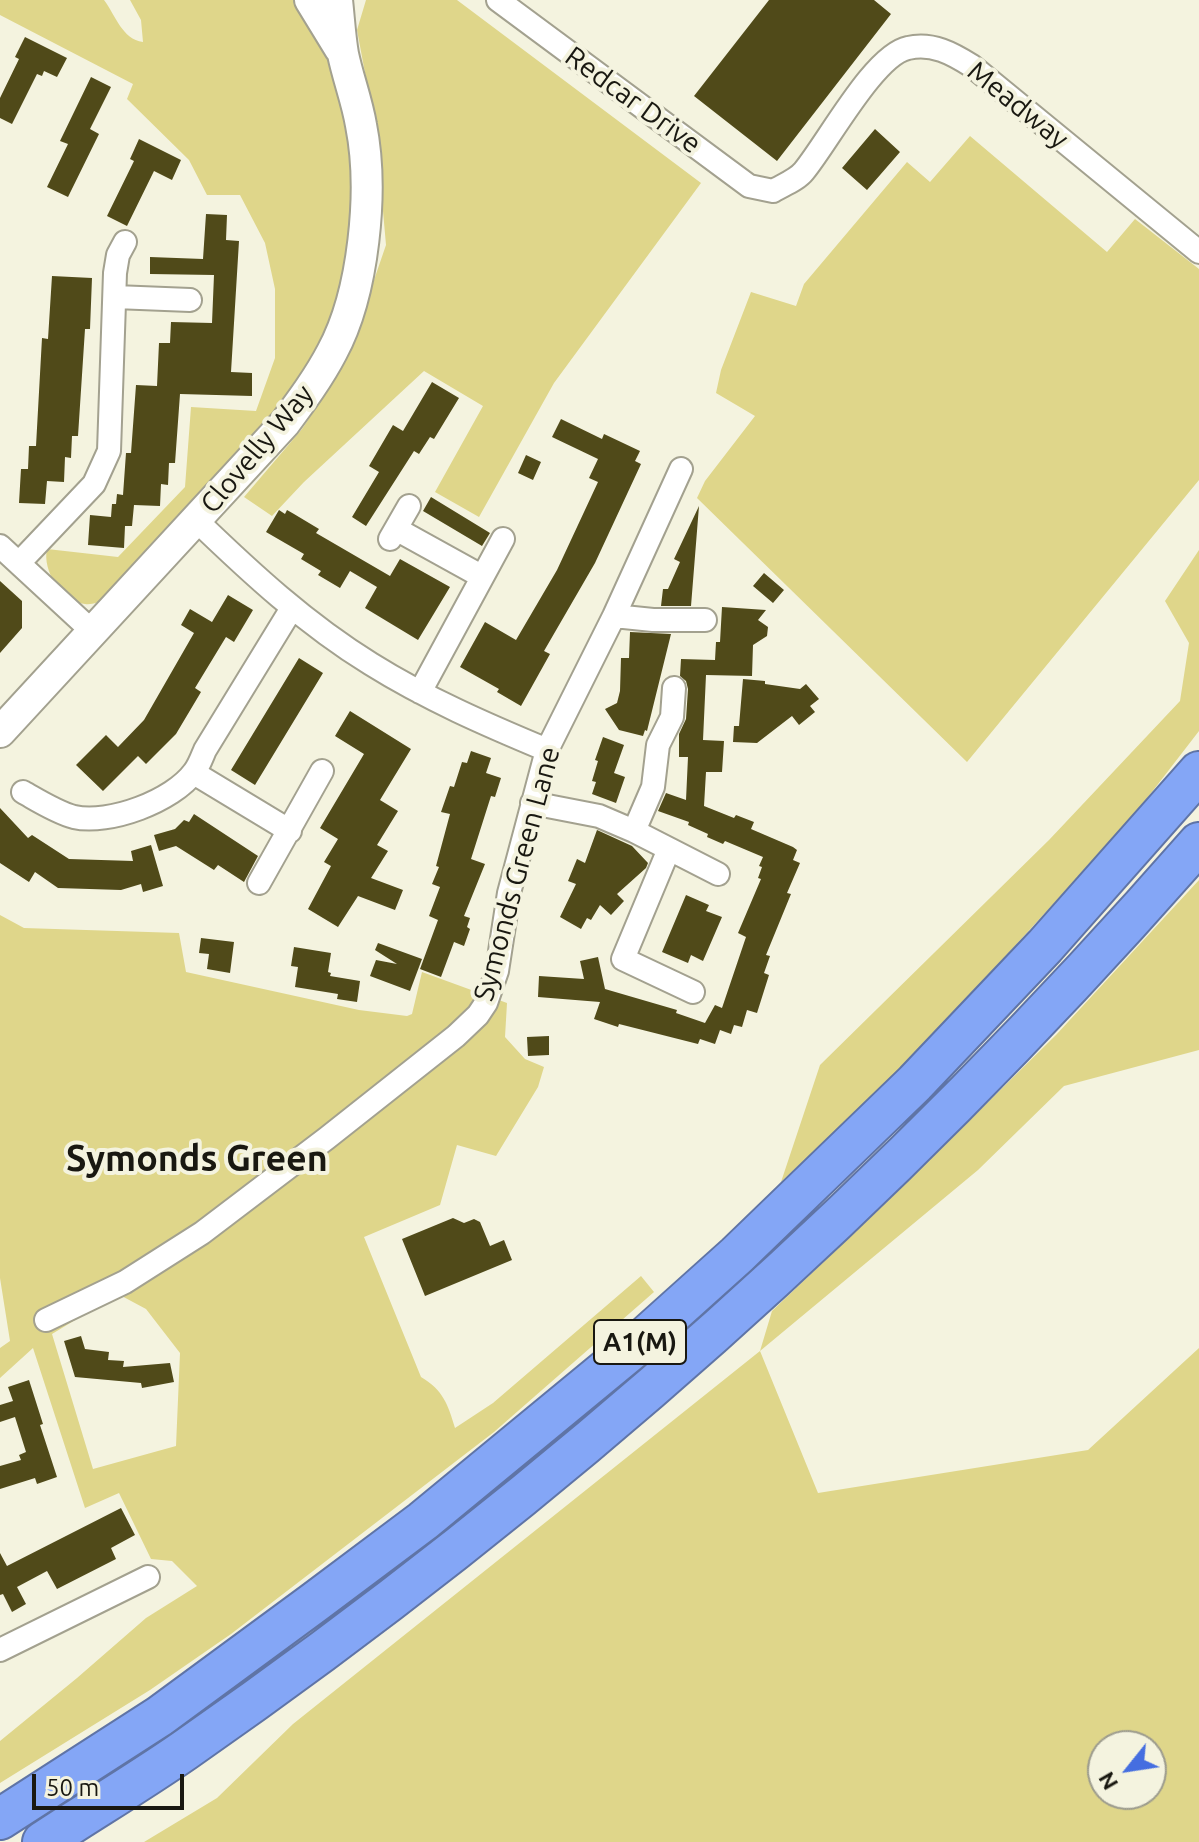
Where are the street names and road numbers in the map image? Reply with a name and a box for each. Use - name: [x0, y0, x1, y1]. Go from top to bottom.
- street label: Redcar Drive: [558, 39, 708, 161]
- street label: Meadway: [961, 54, 1075, 156]
- street label: Clovelly Way: [193, 378, 321, 520]
- street label: Symonds Green Lane: [467, 743, 567, 1005]
- road number: A1(M): [594, 1320, 686, 1364]

